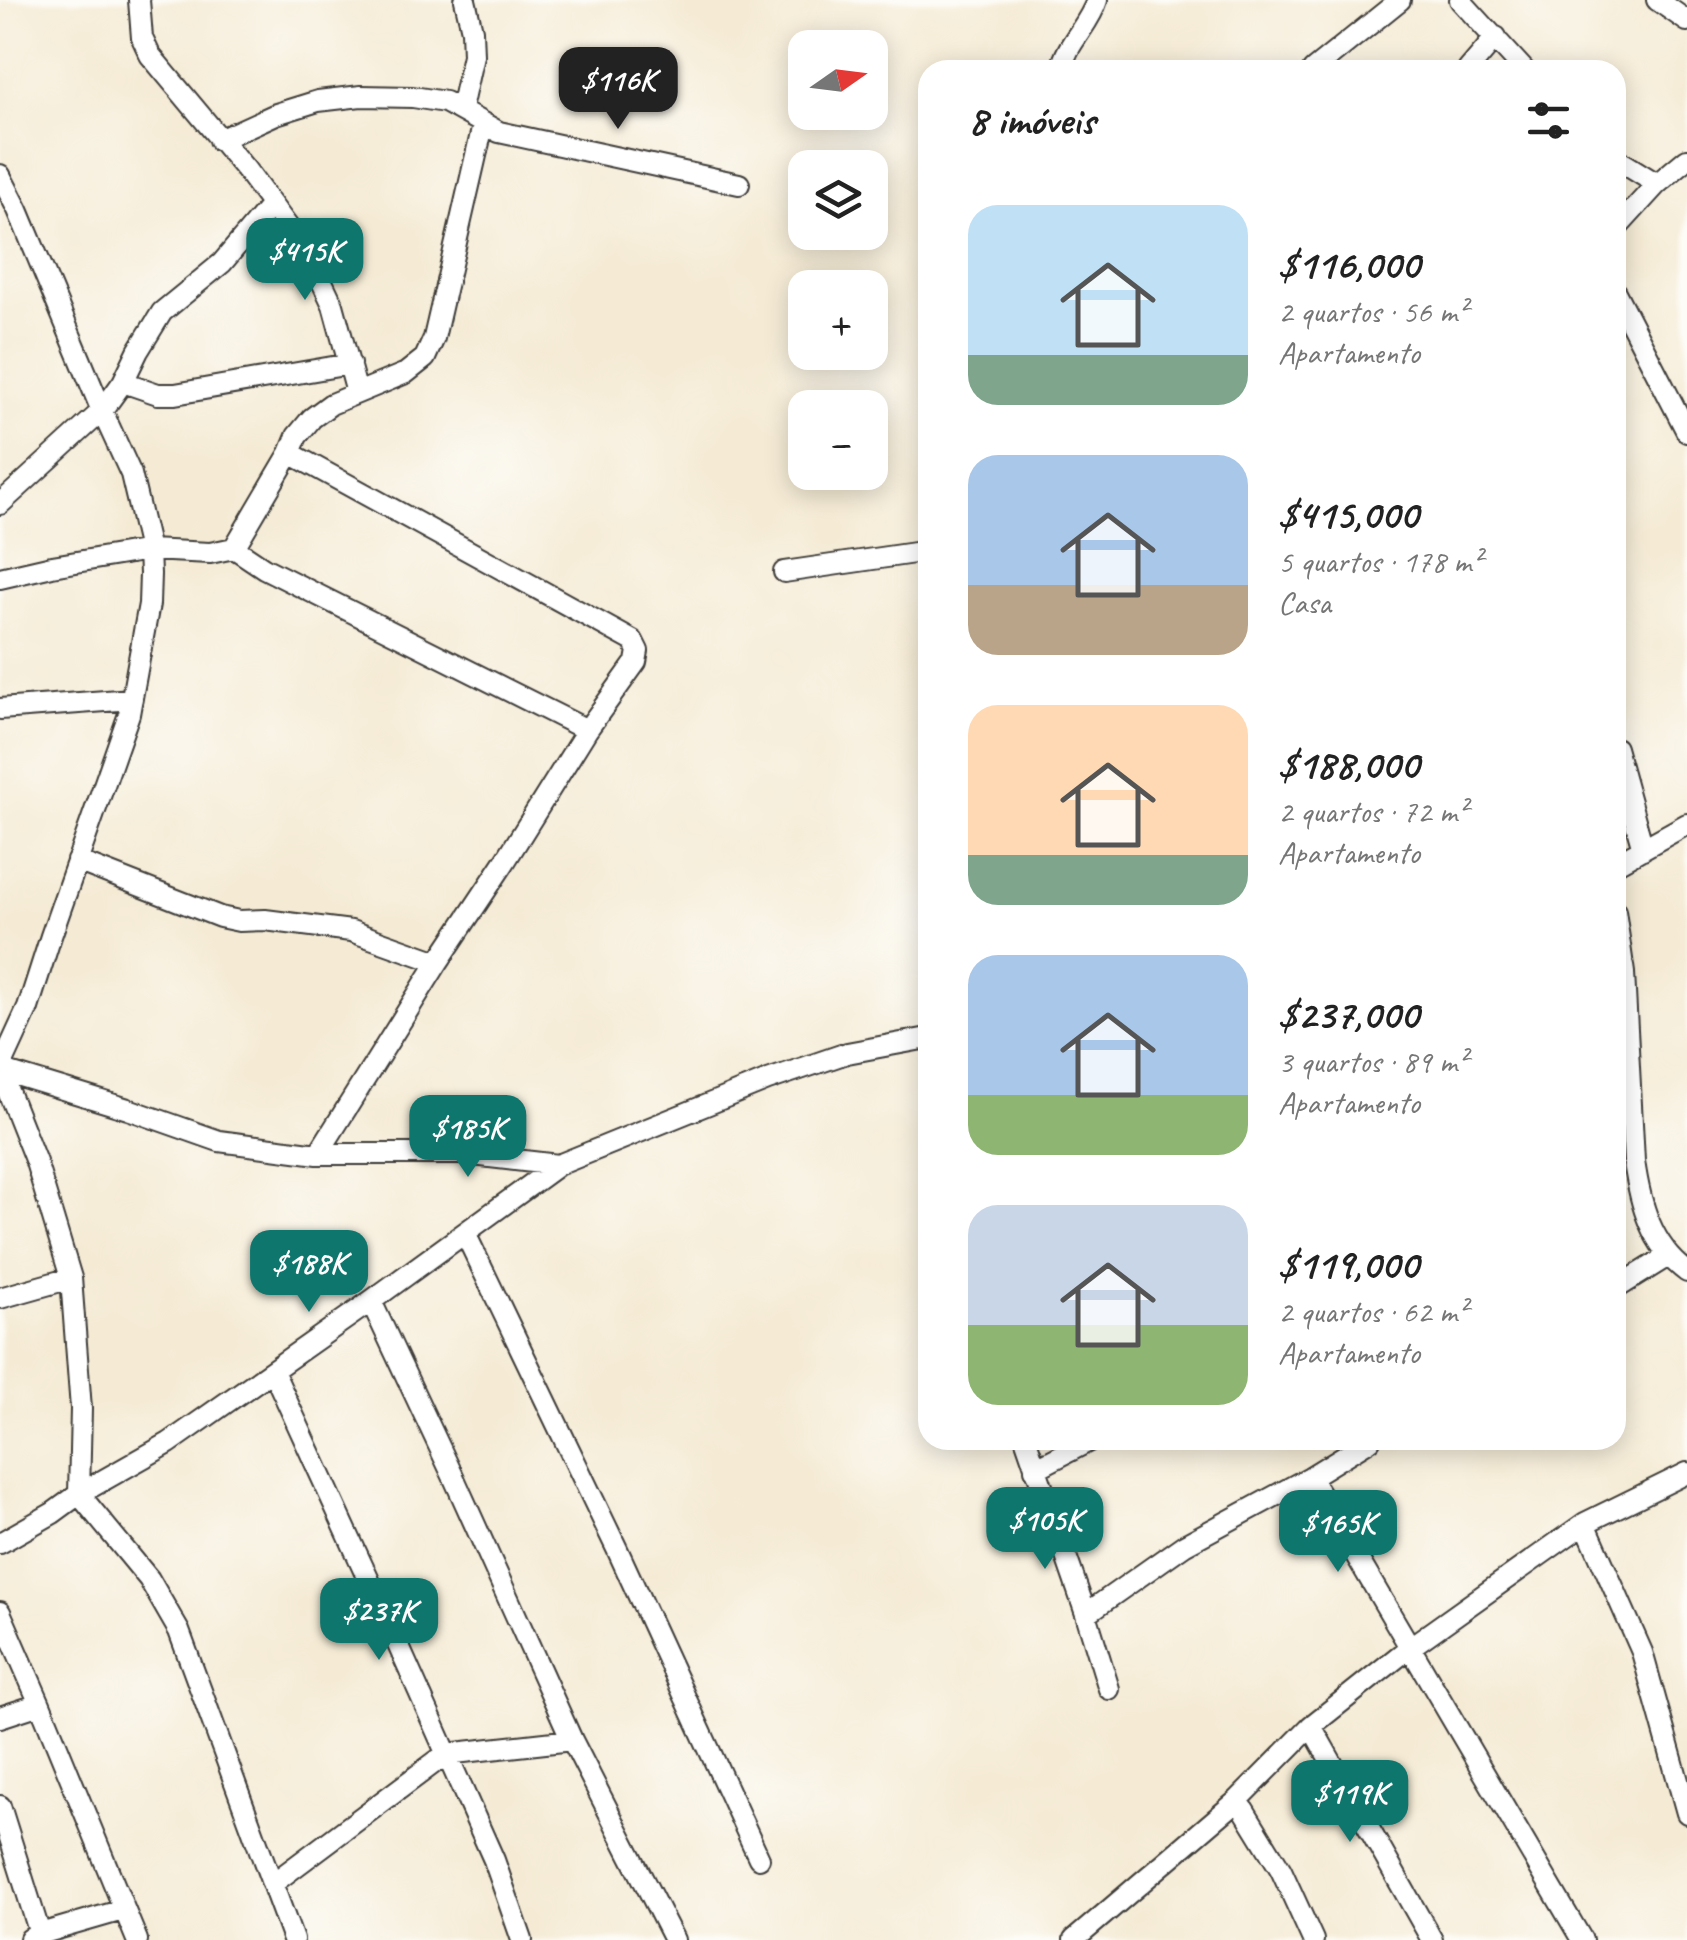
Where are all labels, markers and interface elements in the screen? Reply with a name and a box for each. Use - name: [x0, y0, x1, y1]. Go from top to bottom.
- north arrow: [788, 30, 888, 130]
- map controls: [788, 30, 888, 490]
- pin: $116K: [548, 47, 688, 132]
- text: $116K: [581, 59, 655, 100]
- icon: filters: [1521, 93, 1576, 148]
- text: 8 imóveis: [968, 94, 1095, 147]
- button: layers: [788, 150, 888, 250]
- pin: $415K: [235, 218, 375, 303]
- text: $415K: [268, 230, 342, 271]
- text: $116,000: [1278, 238, 1420, 291]
- icon: home: [1048, 245, 1168, 365]
- button: +: [788, 270, 888, 370]
- text: 2 quartos · 56 m²: [1278, 291, 1467, 332]
- text: Apartamento: [1278, 332, 1420, 373]
- button: −: [788, 390, 888, 490]
- text: $415,000: [1278, 488, 1418, 541]
- icon: home: [1048, 495, 1168, 615]
- text: 5 quartos · 178 m²: [1278, 541, 1481, 582]
- text: Casa: [1278, 582, 1331, 623]
- text: $188,000: [1278, 738, 1419, 791]
- icon: home: [1048, 745, 1168, 865]
- text: 2 quartos · 72 m²: [1278, 791, 1467, 832]
- text: Apartamento: [1278, 832, 1420, 873]
- text: $237,000: [1278, 988, 1418, 1041]
- icon: home: [1048, 995, 1168, 1115]
- text: 3 quartos · 89 m²: [1278, 1041, 1467, 1082]
- text: Apartamento: [1278, 1082, 1420, 1123]
- pin: $185K: [398, 1095, 538, 1180]
- text: $185K: [431, 1107, 505, 1148]
- pin: $188K: [239, 1230, 379, 1315]
- text: $119,000: [1278, 1238, 1418, 1291]
- text: $188K: [272, 1242, 346, 1283]
- icon: home: [1048, 1245, 1168, 1365]
- text: 2 quartos · 62 m²: [1278, 1291, 1467, 1332]
- text: Apartamento: [1278, 1332, 1420, 1373]
- pin: $105K: [975, 1487, 1115, 1572]
- pin: $165K: [1268, 1490, 1408, 1575]
- text: $105K: [1008, 1499, 1082, 1540]
- text: $165K: [1301, 1502, 1375, 1543]
- pin: $237K: [309, 1578, 449, 1663]
- text: $237K: [342, 1590, 416, 1631]
- pin: $119K: [1280, 1760, 1420, 1845]
- text: $119K: [1313, 1772, 1387, 1813]

